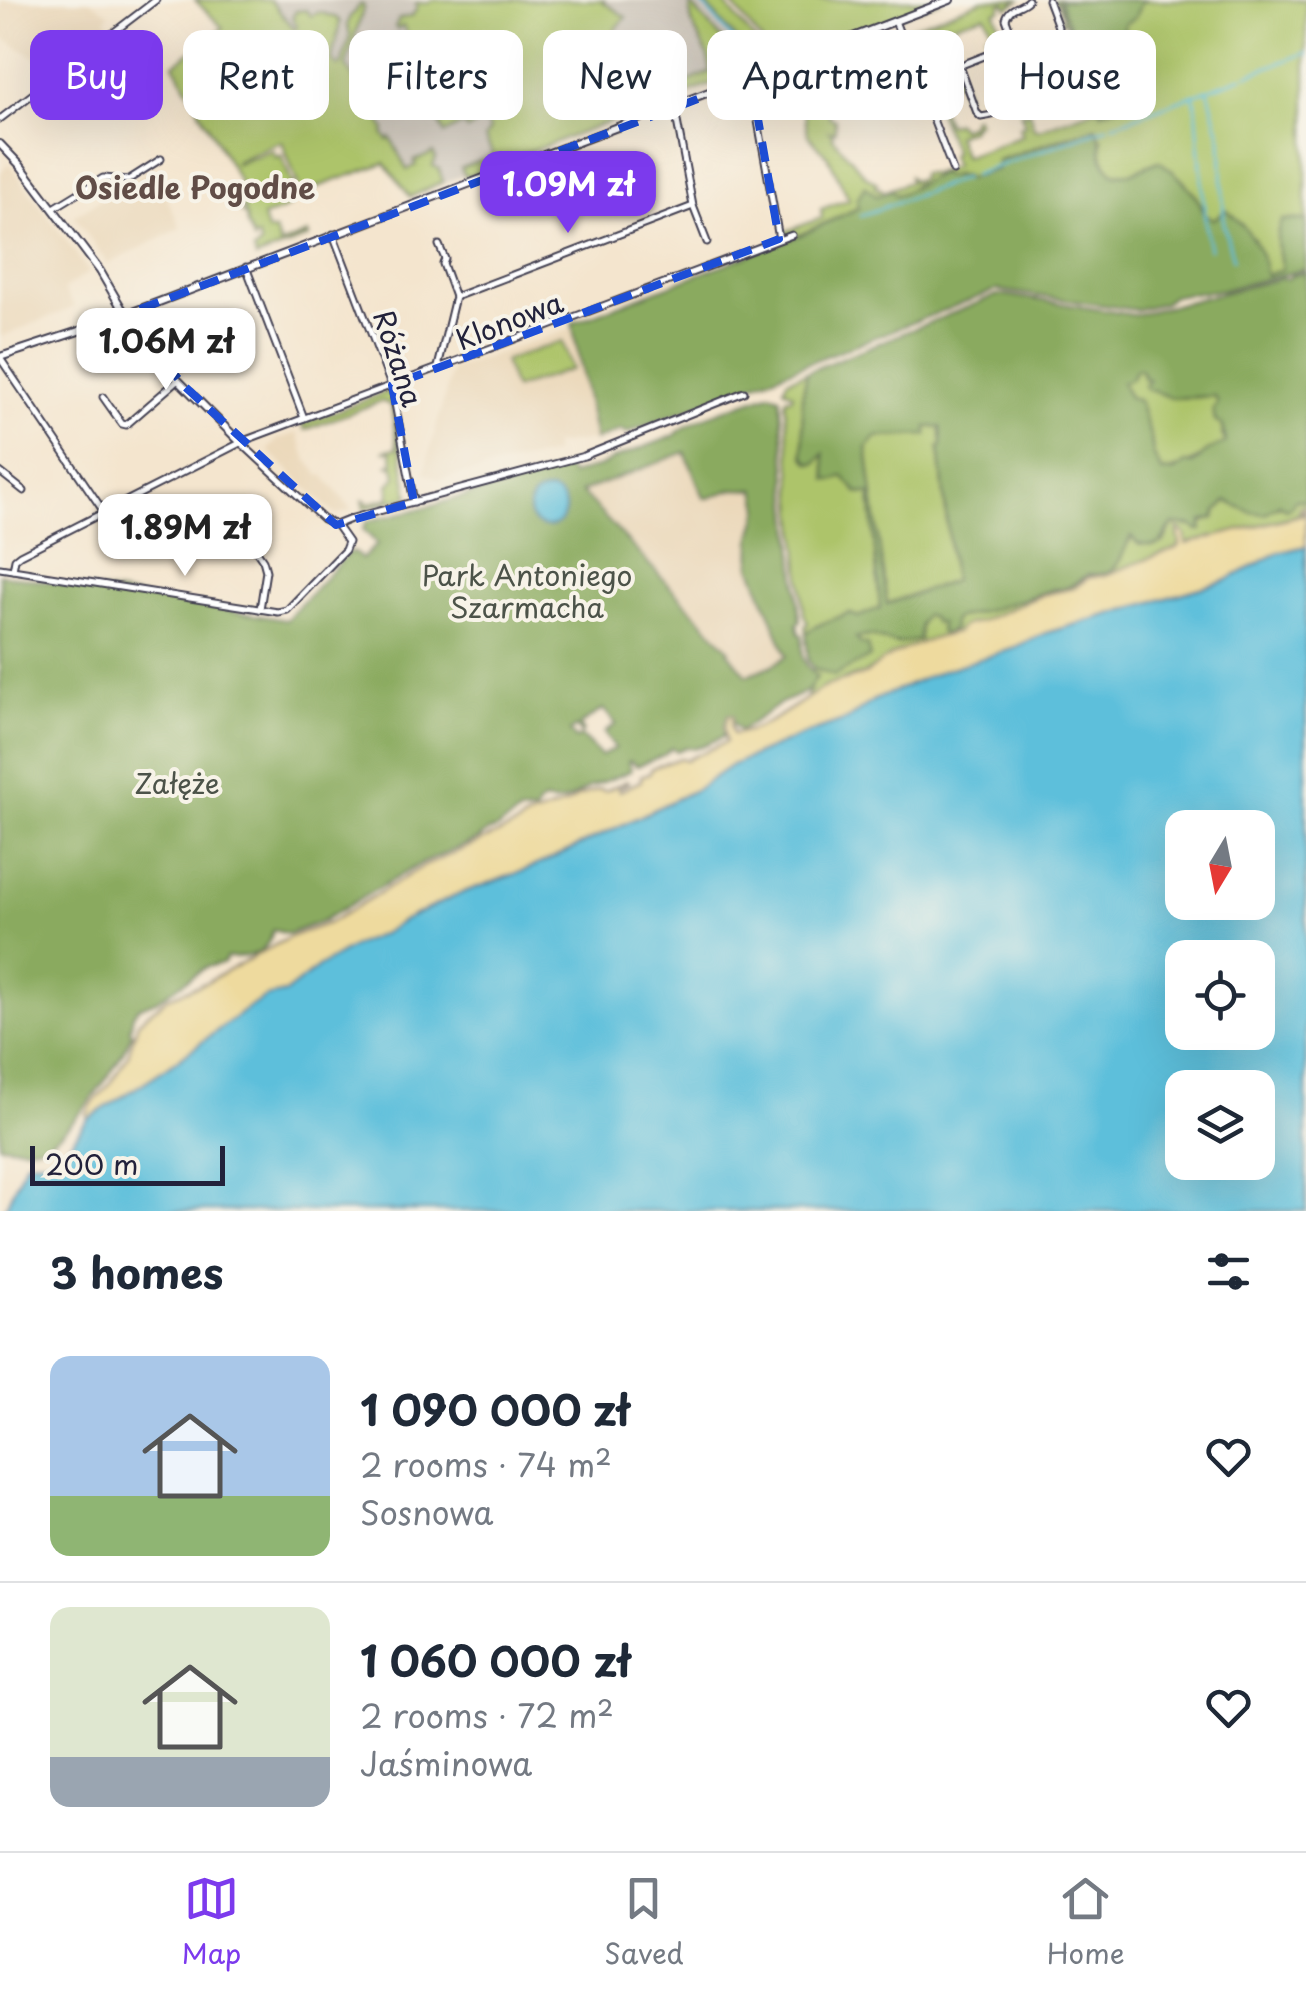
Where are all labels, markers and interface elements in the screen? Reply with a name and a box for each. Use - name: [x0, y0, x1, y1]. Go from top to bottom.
- chip: Buy: [30, 30, 163, 120]
- chip: Rent: [183, 30, 329, 120]
- chip: Filters: [349, 30, 523, 120]
- chip: New: [543, 30, 687, 120]
- chip: Apartment: [707, 30, 964, 120]
- chip: House: [984, 30, 1156, 120]
- pin: 1.09M zł: [465, 151, 671, 236]
- text: 1.09M zł: [502, 159, 634, 207]
- district label: Osiedle Pogodne: [75, 164, 315, 209]
- street label: Klonowa: [449, 280, 569, 360]
- street label: Różana: [363, 304, 435, 412]
- pin: 1.06M zł: [63, 308, 269, 393]
- text: 1.06M zł: [98, 316, 234, 364]
- pin: 1.89M zł: [82, 494, 288, 579]
- text: 1.89M zł: [120, 502, 250, 550]
- park label: Park Antoniego Szarmacha: [422, 553, 632, 628]
- park label: Załęże: [134, 761, 220, 804]
- north arrow: [1165, 810, 1275, 920]
- map controls: [1165, 810, 1275, 1180]
- button: locate: [1165, 940, 1275, 1050]
- button: layers: [1165, 1070, 1275, 1180]
- scale bar: [30, 1141, 225, 1186]
- text: 200 m: [45, 1142, 138, 1185]
- text: 3 homes: [50, 1240, 223, 1303]
- icon: filters: [1201, 1244, 1256, 1299]
- text: 1 090 000 zł: [360, 1377, 629, 1440]
- icon: home: [130, 1396, 250, 1516]
- icon: heart: [1201, 1429, 1256, 1484]
- text: 2 rooms · 74 m²: [360, 1440, 612, 1488]
- text: Sosnowa: [360, 1488, 494, 1536]
- text: 1 060 000 zł: [360, 1628, 630, 1691]
- icon: home: [130, 1647, 250, 1767]
- icon: heart: [1201, 1680, 1256, 1735]
- text: 2 rooms · 72 m²: [360, 1691, 614, 1739]
- text: Jaśminowa: [360, 1739, 532, 1787]
- tab: Map: [181, 1871, 241, 1974]
- tab: Saved: [604, 1871, 684, 1974]
- tab: Home: [1047, 1871, 1125, 1974]

